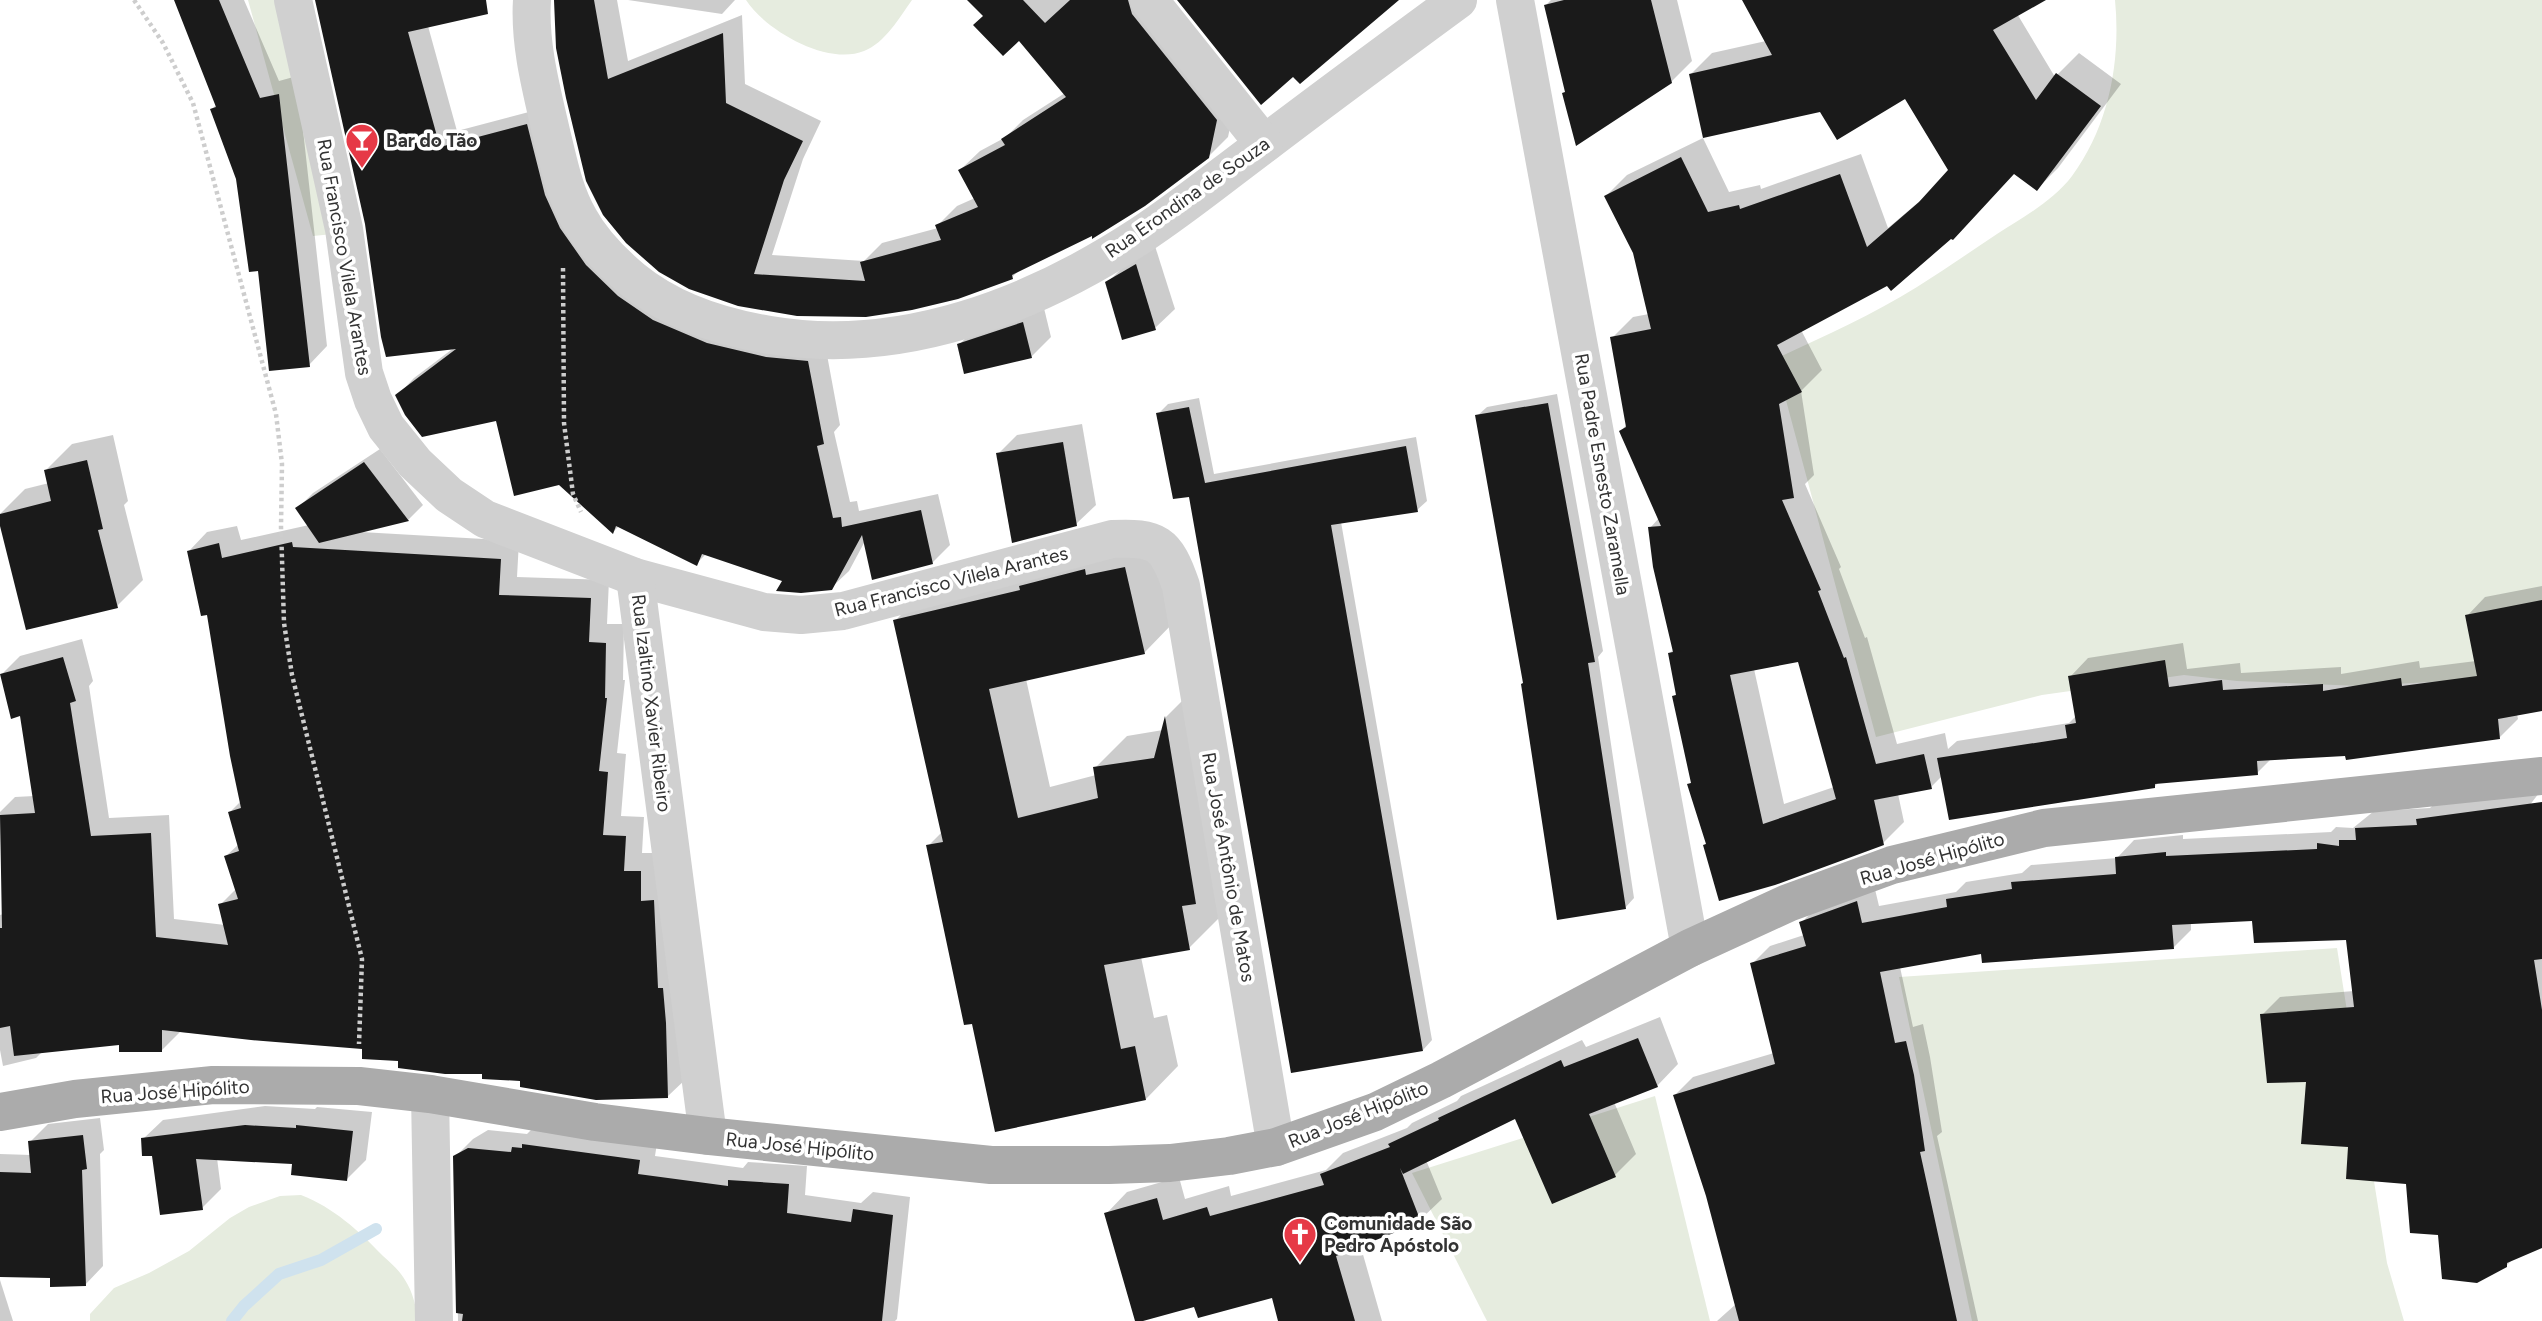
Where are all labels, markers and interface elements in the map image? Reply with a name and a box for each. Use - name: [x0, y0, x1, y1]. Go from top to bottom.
- bar icon: Bar do Tão: [343, 121, 381, 170]
- place label: Bar do Tão: [386, 129, 477, 152]
- street label: Rua Erondina de Souza: [1101, 132, 1274, 263]
- street label: Rua Francisco Vilela Arantes: [312, 137, 377, 377]
- street label: Rua Padre Esnesto Zaramella: [1570, 351, 1635, 597]
- street label: Rua Francisco Vilela Arantes: [832, 541, 1070, 622]
- street label: Rua Izaltino Xavier Ribeiro: [627, 593, 676, 813]
- street label: Rua José Antônio de Matos: [1197, 750, 1260, 984]
- street label: Rua José Hipólito: [1857, 827, 2007, 890]
- street label: Rua José Hipólito: [100, 1075, 250, 1108]
- street label: Rua José Hipólito: [1285, 1076, 1432, 1153]
- street label: Rua José Hipólito: [725, 1127, 875, 1166]
- place label: Comunidade São Pedro Apóstolo: [1324, 1212, 1472, 1257]
- church icon: Comunidade São Pedro Apóstolo: [1281, 1215, 1319, 1264]

